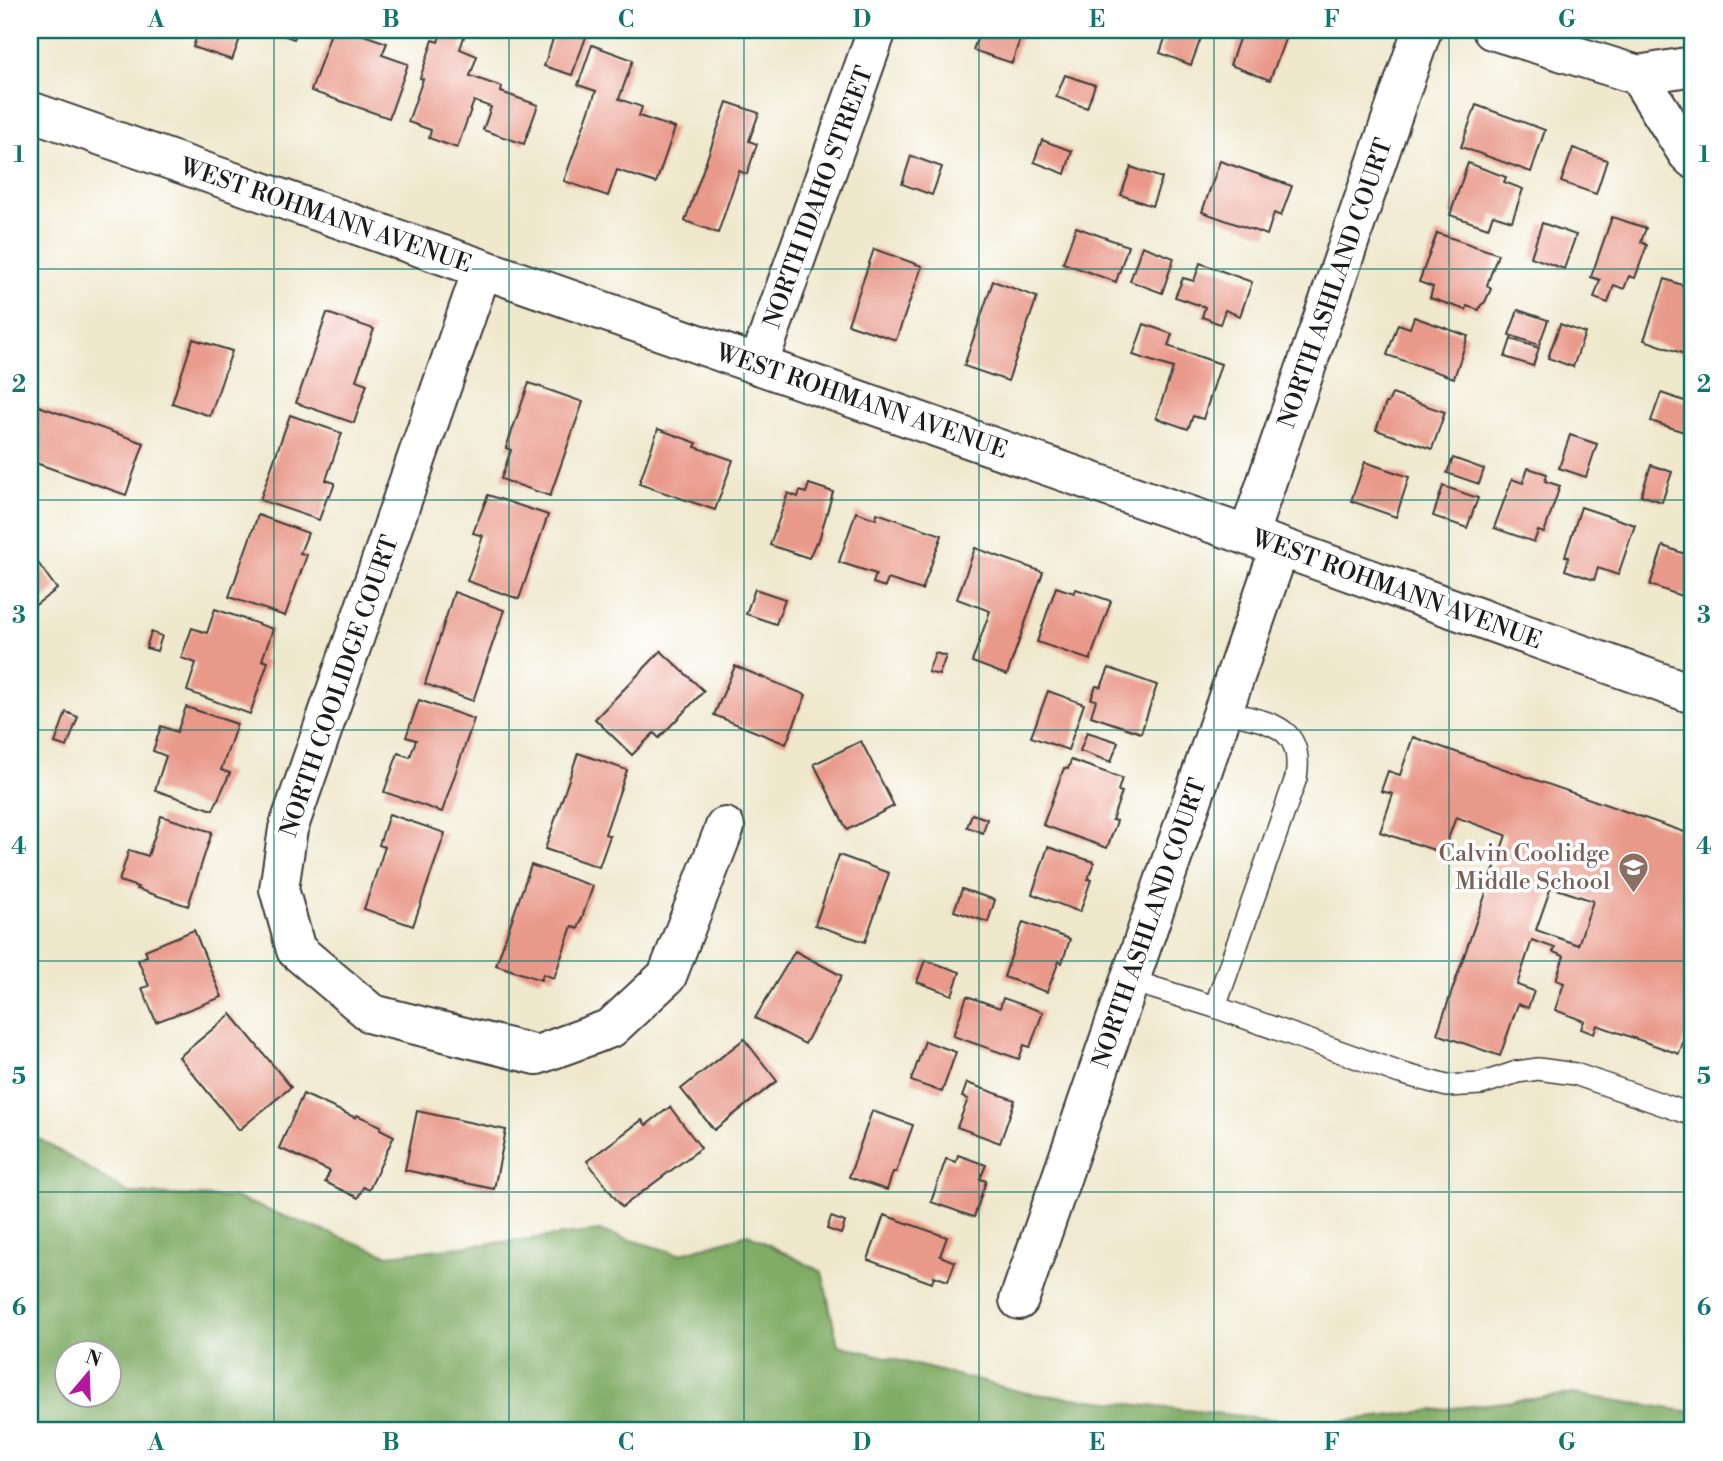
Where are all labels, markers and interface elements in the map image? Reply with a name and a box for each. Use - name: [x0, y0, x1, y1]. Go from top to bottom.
- text: A: [147, 6, 165, 34]
- text: B: [382, 6, 400, 34]
- text: C: [618, 6, 634, 34]
- text: D: [853, 6, 871, 34]
- text: E: [1089, 6, 1105, 34]
- text: F: [1324, 6, 1340, 34]
- text: G: [1558, 6, 1576, 34]
- street label: NORTH IDAHO STREET: [758, 62, 880, 332]
- street label: NORTH ASHLAND COURT: [1272, 134, 1400, 432]
- text: 1: [13, 141, 25, 169]
- text: 1: [1698, 141, 1710, 169]
- street label: WEST ROHMANN AVENUE: [175, 152, 475, 280]
- street label: WEST ROHMANN AVENUE: [711, 338, 1011, 466]
- text: 2: [12, 371, 26, 399]
- text: 2: [1697, 371, 1711, 399]
- street label: WEST ROHMANN AVENUE: [1247, 523, 1546, 656]
- street label: NORTH COOLIDGE COURT: [274, 531, 406, 841]
- text: 3: [12, 602, 26, 630]
- text: 3: [1697, 602, 1711, 630]
- street label: NORTH ASHLAND COURT: [1086, 774, 1214, 1072]
- text: 4: [11, 833, 27, 861]
- text: 4: [1696, 833, 1712, 861]
- place label: Calvin Coolidge Middle School: [1439, 839, 1610, 897]
- school or university icon: Calvin Coolidge Middle School: [1616, 850, 1650, 894]
- text: 5: [12, 1063, 26, 1091]
- text: 5: [1697, 1063, 1711, 1091]
- text: 6: [12, 1294, 26, 1322]
- text: 6: [1697, 1294, 1711, 1322]
- north arrow: [52, 1338, 122, 1408]
- text: N: [82, 1345, 104, 1373]
- text: A: [147, 1429, 165, 1457]
- text: B: [382, 1429, 400, 1457]
- text: C: [618, 1429, 634, 1457]
- text: D: [853, 1429, 871, 1457]
- text: E: [1089, 1429, 1105, 1457]
- text: F: [1324, 1429, 1340, 1457]
- text: G: [1558, 1429, 1576, 1457]

